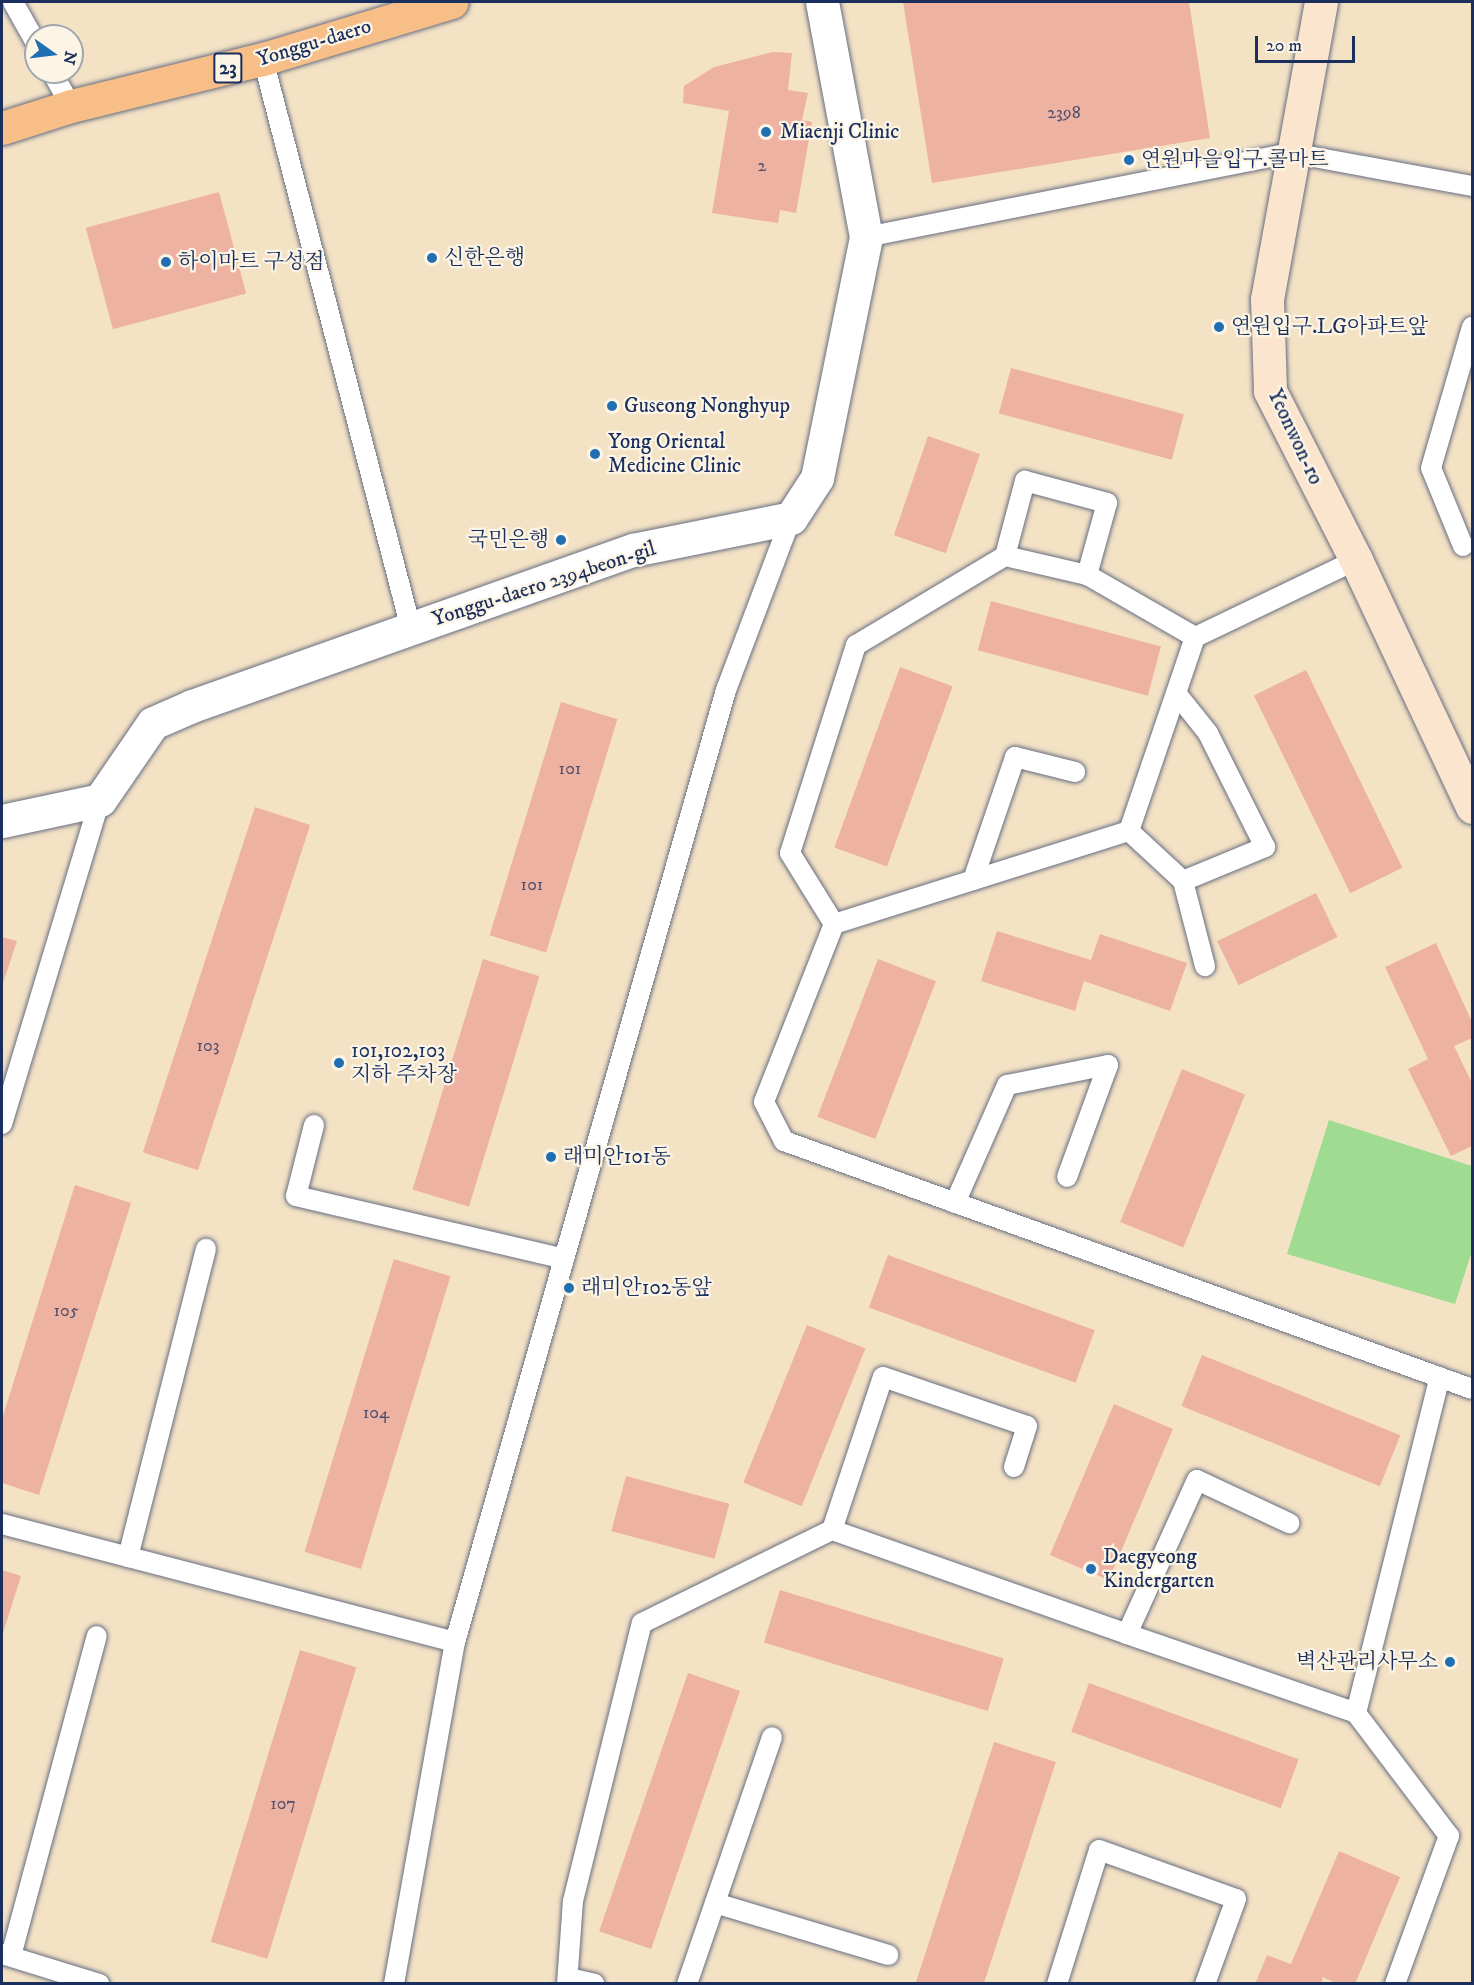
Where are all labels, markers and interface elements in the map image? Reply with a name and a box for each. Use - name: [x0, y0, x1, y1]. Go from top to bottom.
- street label: Yonggu-daero: [254, 14, 374, 72]
- north arrow: [24, 24, 84, 84]
- scale bar: [1258, 24, 1358, 62]
- text: 20 m: [1266, 35, 1302, 57]
- text: N: [58, 49, 81, 67]
- road number: 23: [213, 51, 243, 85]
- house number: 2398: [1047, 102, 1081, 124]
- place label: Miaenji Clinic: [780, 119, 899, 145]
- marker: Miaenji Clinic: [757, 123, 775, 141]
- place label: 연원마을입구.콜마트: [1141, 147, 1329, 173]
- marker: 연원마을입구.콜마트: [1122, 153, 1136, 167]
- house number: 2: [758, 155, 766, 177]
- place label: 신한은행: [444, 245, 525, 271]
- place label: 하이마트 구성점: [178, 249, 325, 275]
- marker: 신한은행: [425, 251, 439, 265]
- marker: 하이마트 구성점: [159, 255, 173, 269]
- place label: 연원입구.LG아파트앞: [1231, 314, 1428, 340]
- marker: 연원입구.LG아파트앞: [1212, 320, 1226, 334]
- street label: Yeonwon-ro: [1262, 385, 1328, 489]
- place label: Guseong Nonghyup: [624, 393, 790, 419]
- marker: Guseong Nonghyup: [605, 399, 619, 413]
- place label: Yong Oriental Medicine Clinic: [608, 429, 741, 479]
- marker: Yong Oriental Medicine Clinic: [586, 445, 604, 463]
- place label: 국민은행: [468, 527, 549, 553]
- marker: 국민은행: [554, 533, 568, 547]
- street label: Yonggu-daero 2394beon-gil: [429, 536, 659, 632]
- house number: 101: [559, 758, 581, 780]
- house number: 101: [521, 874, 543, 896]
- house number: 103: [197, 1035, 219, 1057]
- place label: 101,102,103 지하 주차장: [351, 1038, 457, 1088]
- marker: 101,102,103 지하 주차장: [332, 1056, 346, 1070]
- place label: 래미안101동: [563, 1144, 671, 1170]
- marker: 래미안101동: [544, 1150, 558, 1164]
- place label: 래미안102동앞: [581, 1275, 712, 1301]
- marker: 래미안102동앞: [562, 1281, 576, 1295]
- house number: 105: [53, 1300, 79, 1322]
- house number: 104: [363, 1402, 389, 1424]
- place label: Daegyeong Kindergarten: [1103, 1544, 1214, 1594]
- marker: Daegyeong Kindergarten: [1084, 1562, 1098, 1576]
- place label: 벽산관리사무소: [1296, 1649, 1438, 1675]
- marker: 벽산관리사무소: [1443, 1655, 1457, 1669]
- house number: 107: [270, 1793, 296, 1815]

